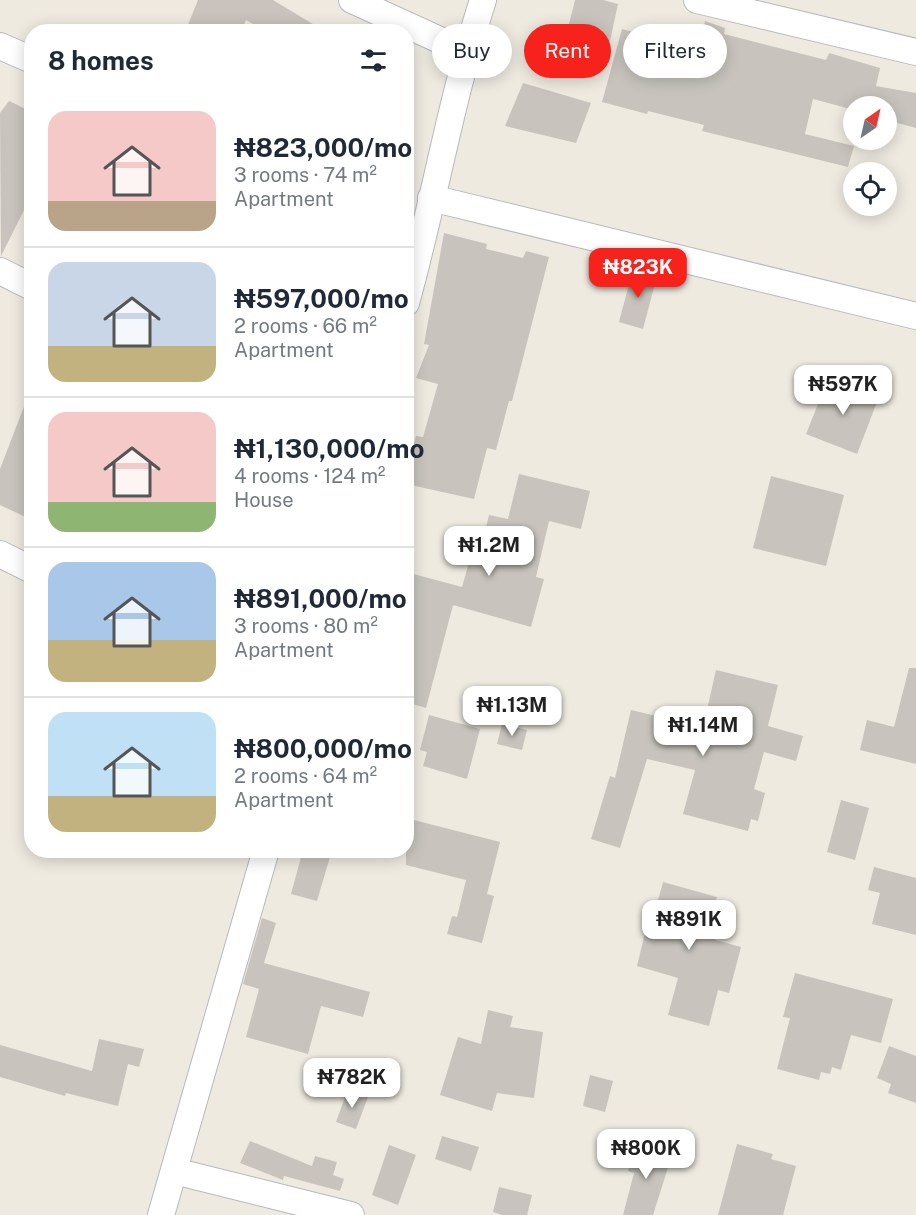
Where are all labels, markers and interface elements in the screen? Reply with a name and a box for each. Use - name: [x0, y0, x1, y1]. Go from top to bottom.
- chip: Buy: [432, 24, 512, 78]
- chip: Rent: [524, 24, 611, 78]
- chip: Filters: [623, 24, 727, 78]
- icon: filters: [357, 44, 390, 77]
- text: 8 homes: [48, 45, 154, 76]
- north arrow: [843, 96, 897, 150]
- map controls: [843, 96, 897, 216]
- text: ₦823,000/mo: [234, 132, 412, 163]
- icon: home: [96, 135, 168, 207]
- button: locate: [843, 162, 897, 216]
- text: 3 rooms · 74 m²: [234, 163, 377, 187]
- text: Apartment: [234, 187, 334, 211]
- pin: ₦823K: [596, 248, 680, 299]
- text: ₦823K: [603, 255, 673, 279]
- text: ₦597,000/mo: [234, 283, 409, 314]
- icon: home: [96, 286, 168, 358]
- text: 2 rooms · 66 m²: [234, 314, 377, 338]
- text: Apartment: [234, 338, 334, 362]
- pin: ₦597K: [801, 365, 885, 416]
- text: ₦597K: [808, 372, 878, 396]
- text: ₦1,130,000/mo: [234, 433, 424, 464]
- icon: home: [96, 436, 168, 508]
- text: 4 rooms · 124 m²: [234, 464, 385, 488]
- text: House: [234, 488, 294, 512]
- pin: ₦1.2M: [447, 526, 531, 577]
- text: ₦1.2M: [458, 533, 520, 557]
- text: ₦891,000/mo: [234, 583, 407, 614]
- icon: home: [96, 586, 168, 658]
- text: 3 rooms · 80 m²: [234, 614, 378, 638]
- text: Apartment: [234, 638, 334, 662]
- pin: ₦1.13M: [463, 686, 561, 737]
- text: ₦1.13M: [477, 693, 547, 717]
- pin: ₦1.14M: [654, 706, 752, 757]
- text: ₦1.14M: [668, 713, 738, 737]
- text: ₦800,000/mo: [234, 733, 412, 764]
- icon: home: [96, 736, 168, 808]
- text: 2 rooms · 64 m²: [234, 764, 377, 788]
- text: Apartment: [234, 788, 334, 812]
- pin: ₦891K: [647, 900, 731, 951]
- text: ₦891K: [656, 907, 722, 931]
- pin: ₦782K: [310, 1058, 394, 1109]
- text: ₦782K: [317, 1065, 387, 1089]
- pin: ₦800K: [604, 1129, 688, 1180]
- text: ₦800K: [611, 1136, 681, 1160]

